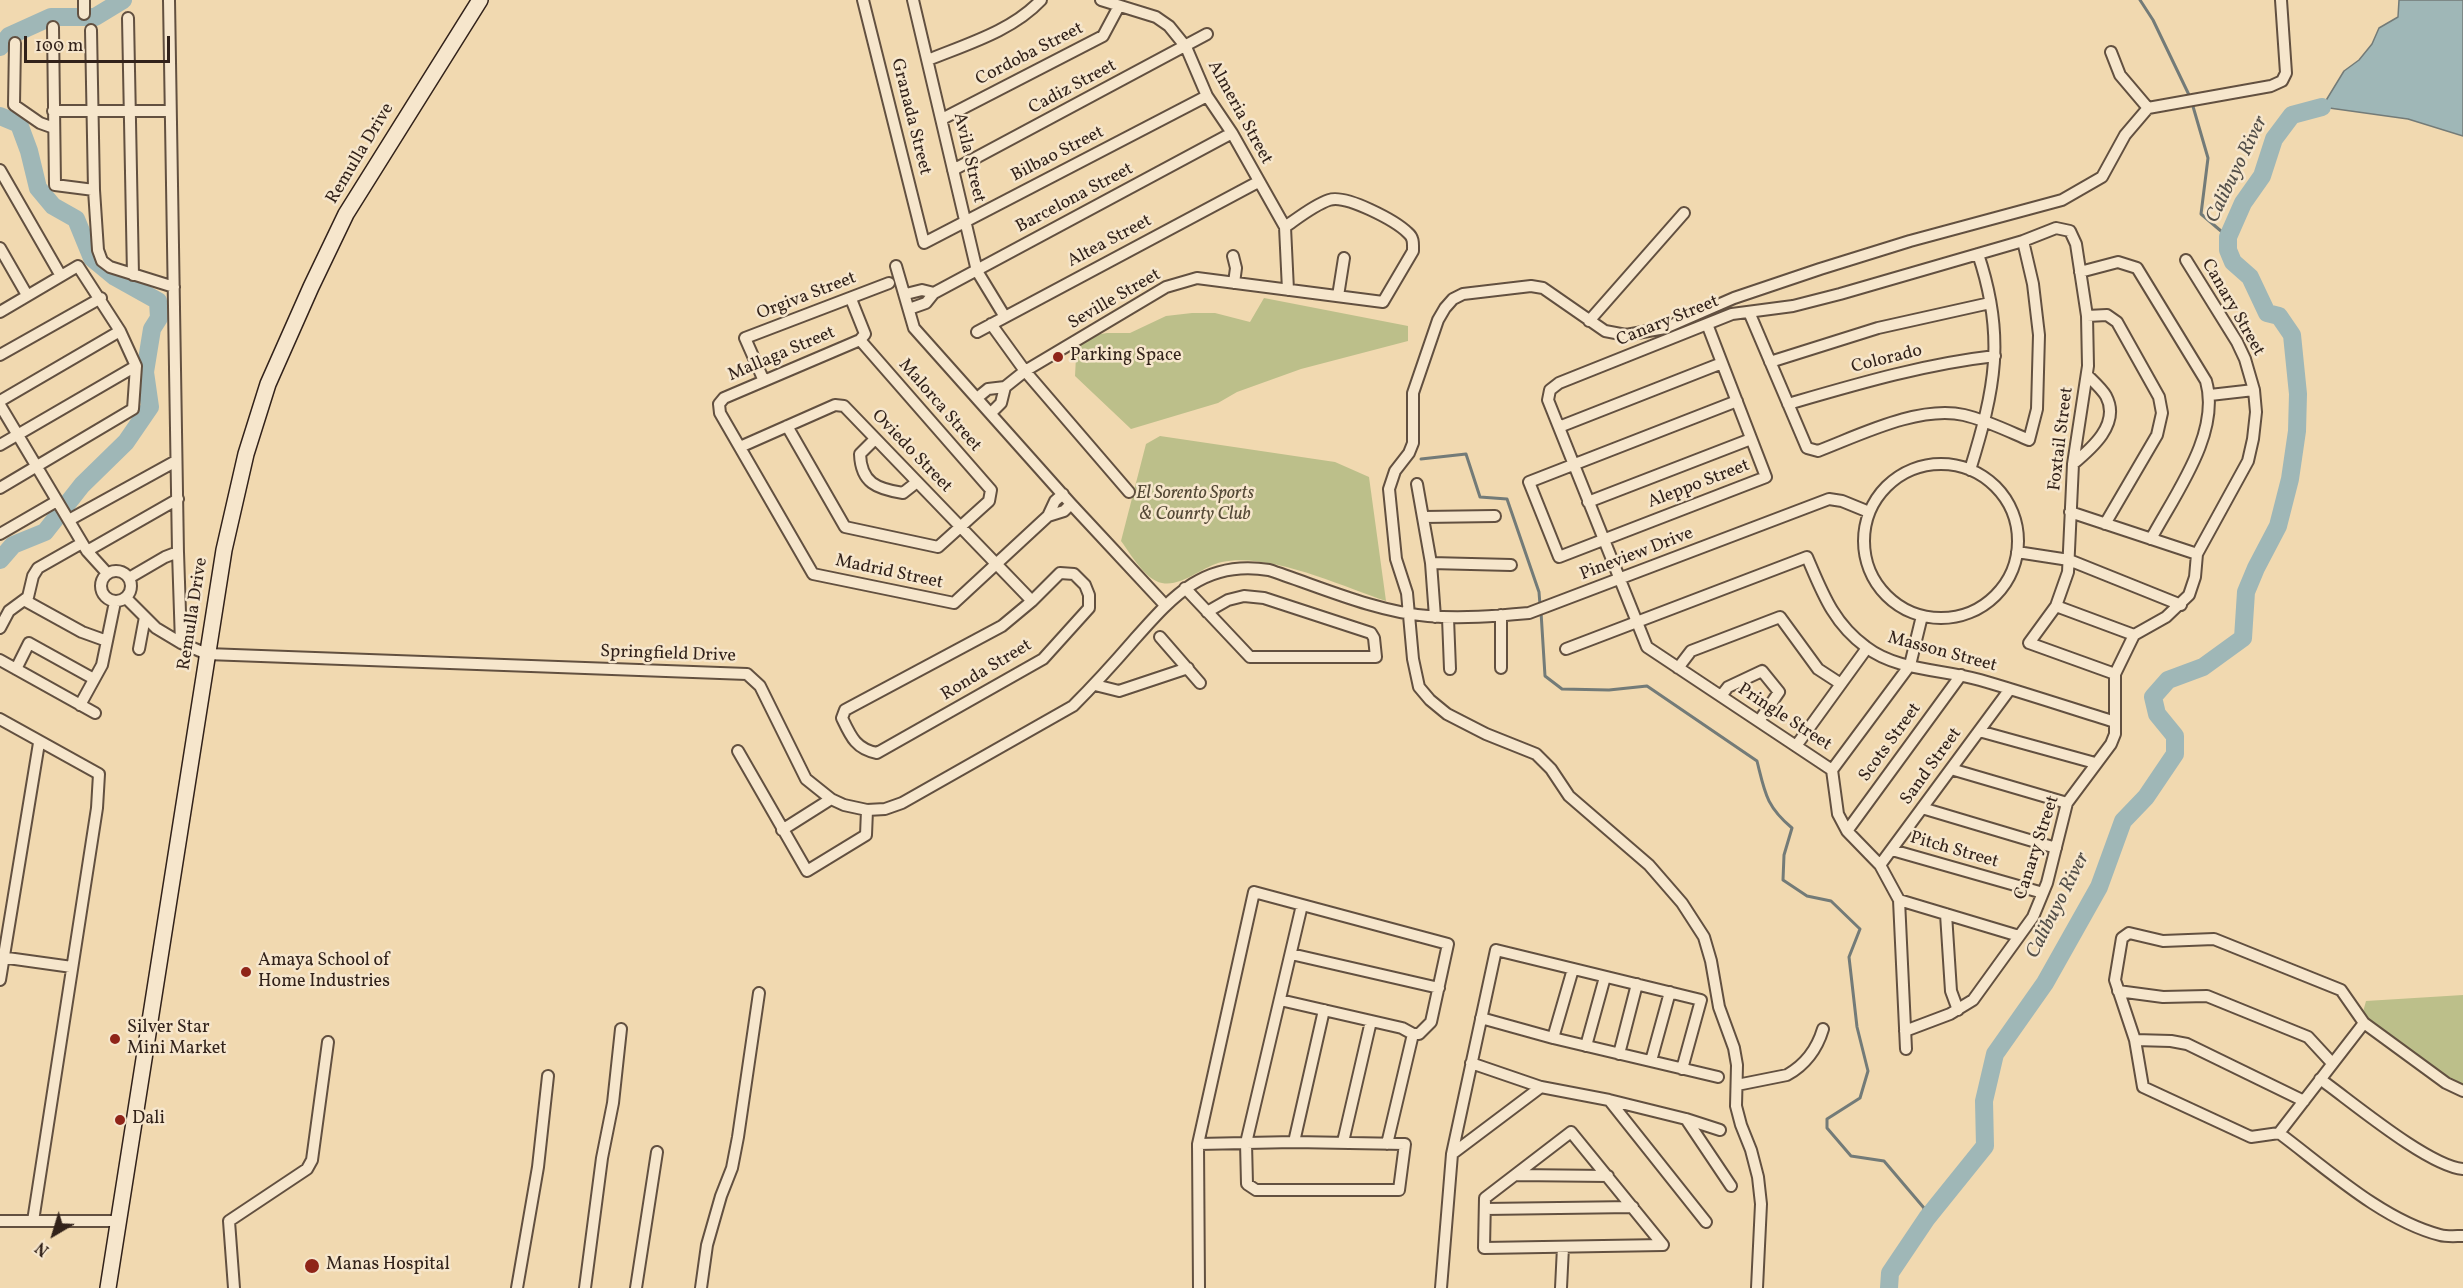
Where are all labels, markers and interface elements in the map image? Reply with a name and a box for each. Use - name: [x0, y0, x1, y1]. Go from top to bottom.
- street label: Cordoba Street: [973, 19, 1087, 91]
- scale bar: [27, 24, 172, 62]
- text: 100 m: [35, 34, 84, 59]
- street label: Cadiz Street: [1026, 56, 1120, 120]
- street label: Granada Street: [885, 57, 935, 177]
- street label: Almeria Street: [1202, 57, 1276, 169]
- street label: Remulla Drive: [322, 100, 400, 208]
- street label: Avila Street: [947, 111, 989, 205]
- water label: Calibuyo River: [2202, 113, 2274, 227]
- street label: Bilbao Street: [1008, 122, 1108, 188]
- street label: Barcelona Street: [1013, 159, 1137, 239]
- street label: Altea Street: [1064, 211, 1156, 273]
- street label: Canary Street: [2196, 256, 2268, 360]
- street label: Seville Street: [1065, 265, 1165, 335]
- street label: Orgiva Street: [754, 268, 860, 326]
- street label: Canary Street: [1614, 292, 1722, 352]
- street label: Mallaga Street: [725, 323, 839, 387]
- street label: Colorado: [1849, 341, 1925, 379]
- place label: Parking Space: [1070, 346, 1182, 368]
- marker: Parking Space: [1051, 350, 1065, 364]
- street label: Malorca Street: [893, 355, 985, 457]
- street label: Foxtail Street: [2045, 386, 2079, 492]
- street label: Oviedo Street: [866, 406, 956, 498]
- street label: Aleppo Street: [1645, 456, 1753, 514]
- park label: El Sorento Sports & Counrty Club: [1136, 484, 1254, 526]
- street label: Pineview Drive: [1577, 523, 1697, 587]
- street label: Madrid Street: [833, 551, 945, 595]
- street label: Remulla Drive: [174, 556, 214, 672]
- street label: Masson Street: [1885, 628, 1999, 678]
- street label: Ronda Street: [938, 635, 1036, 707]
- street label: Springfield Drive: [600, 642, 736, 668]
- street label: Pringle Street: [1733, 680, 1835, 756]
- street label: Scots Street: [1855, 699, 1927, 787]
- street label: Sand Street: [1897, 724, 1967, 810]
- street label: Canary Street: [2011, 793, 2065, 903]
- street label: Pitch Street: [1907, 828, 2001, 874]
- water label: Calibuyo River: [2022, 849, 2096, 963]
- place label: Amaya School of Home Industries: [258, 951, 390, 994]
- marker: Amaya School of Home Industries: [239, 965, 253, 979]
- place label: Silver Star Mini Market: [127, 1018, 227, 1060]
- marker: Silver Star Mini Market: [108, 1032, 122, 1046]
- place label: Dali: [132, 1109, 165, 1131]
- marker: Dali: [113, 1113, 127, 1127]
- north arrow: [24, 1204, 84, 1264]
- text: N: [32, 1236, 54, 1260]
- place label: Manas Hospital: [326, 1255, 450, 1277]
- marker: Manas Hospital: [303, 1257, 321, 1275]

